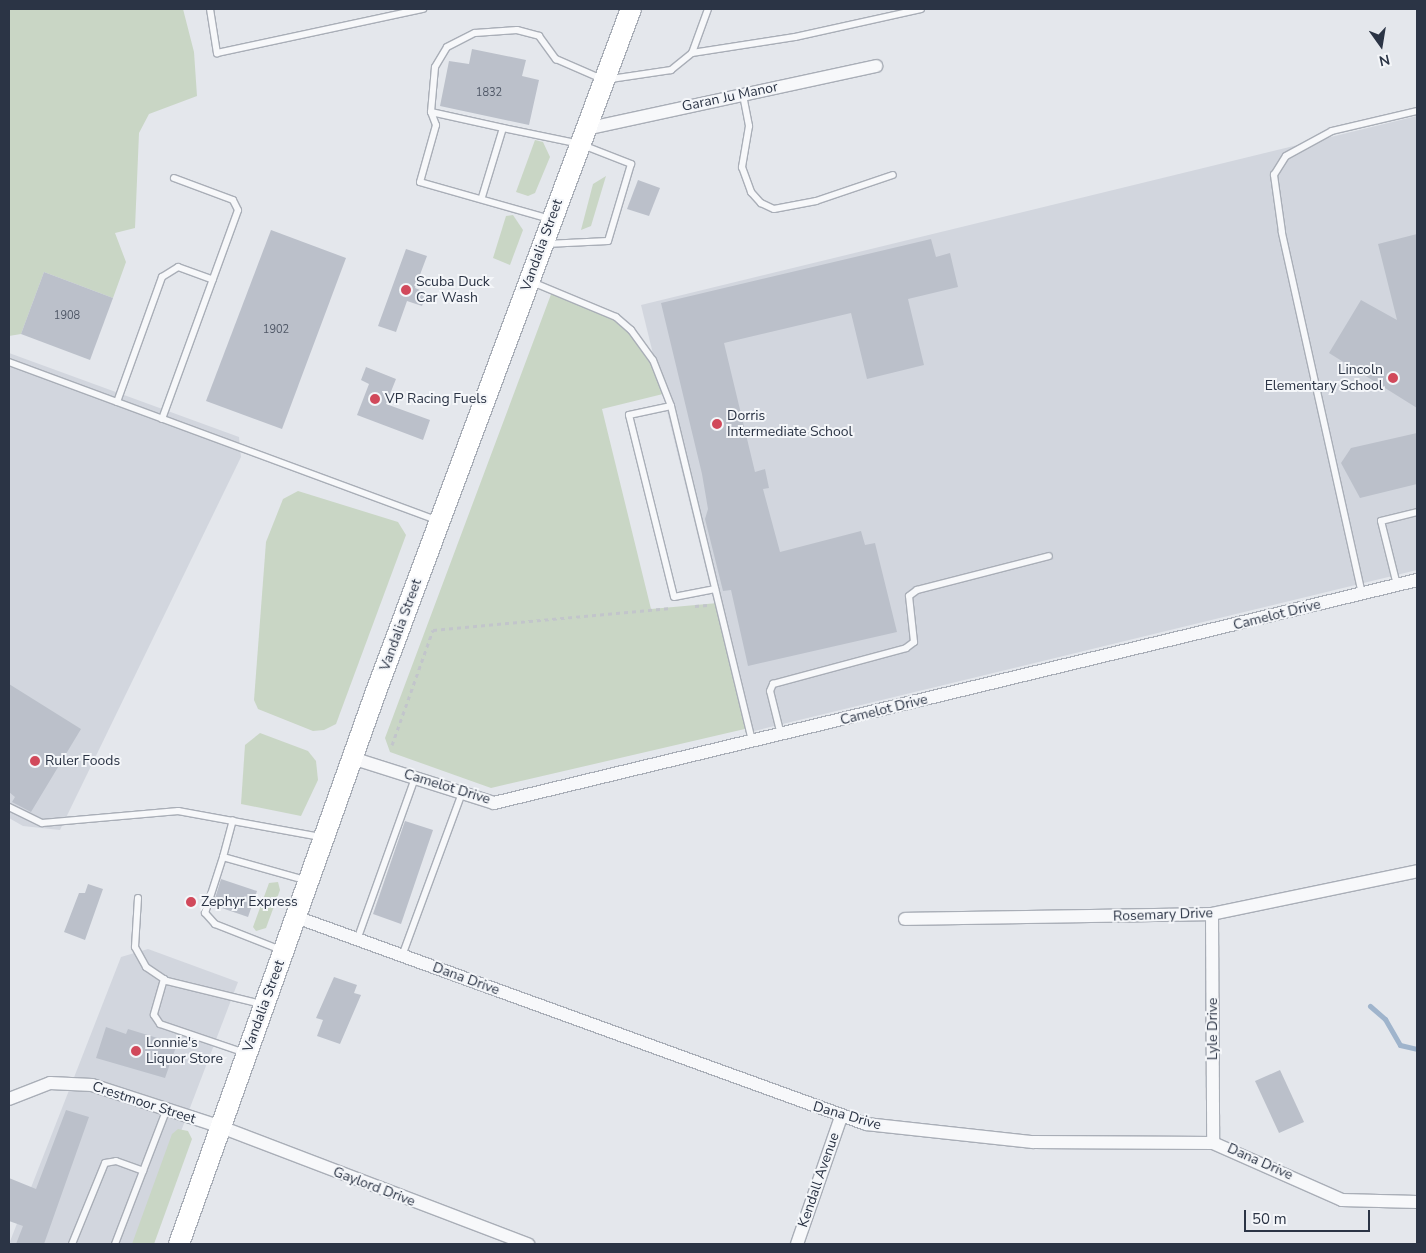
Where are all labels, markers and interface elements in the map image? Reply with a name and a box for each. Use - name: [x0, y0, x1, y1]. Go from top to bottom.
- north arrow: [1356, 20, 1406, 70]
- text: N: [1377, 50, 1392, 71]
- street label: Garan Ju Manor: [681, 79, 779, 115]
- house number: 1832: [476, 86, 502, 100]
- street label: Vandalia Street: [518, 197, 566, 293]
- place label: Scuba Duck Car Wash: [416, 274, 490, 306]
- marker: Scuba Duck Car Wash: [400, 284, 412, 296]
- house number: 1908: [54, 309, 80, 323]
- house number: 1902: [263, 323, 289, 337]
- place label: Lincoln Elementary School: [1265, 362, 1383, 394]
- marker: Lincoln Elementary School: [1387, 372, 1399, 384]
- place label: VP Racing Fuels: [385, 391, 487, 407]
- marker: VP Racing Fuels: [369, 393, 381, 405]
- place label: Dorris Intermediate School: [727, 408, 853, 441]
- marker: Dorris Intermediate School: [711, 418, 723, 430]
- street label: Vandalia Street: [377, 577, 425, 673]
- street label: Camelot Drive: [1232, 596, 1322, 634]
- street label: Camelot Drive: [839, 691, 929, 729]
- place label: Ruler Foods: [45, 753, 120, 769]
- marker: Ruler Foods: [29, 755, 41, 767]
- street label: Camelot Drive: [402, 766, 492, 808]
- place label: Zephyr Express: [201, 894, 298, 910]
- marker: Zephyr Express: [185, 896, 197, 908]
- street label: Rosemary Drive: [1113, 905, 1213, 925]
- street label: Vandalia Street: [240, 958, 288, 1054]
- street label: Dana Drive: [430, 959, 502, 999]
- street label: Lyle Drive: [1205, 998, 1221, 1060]
- place label: Lonnie's Liquor Store: [146, 1035, 223, 1068]
- marker: Lonnie's Liquor Store: [130, 1045, 142, 1057]
- street label: Crestmoor Street: [90, 1078, 198, 1128]
- street label: Dana Drive: [811, 1098, 883, 1134]
- street label: Kendall Avenue: [795, 1130, 843, 1230]
- street label: Dana Drive: [1225, 1140, 1295, 1184]
- street label: Gaylord Drive: [331, 1164, 417, 1210]
- scale bar: [1246, 1200, 1372, 1232]
- text: 50 m: [1252, 1209, 1287, 1229]

